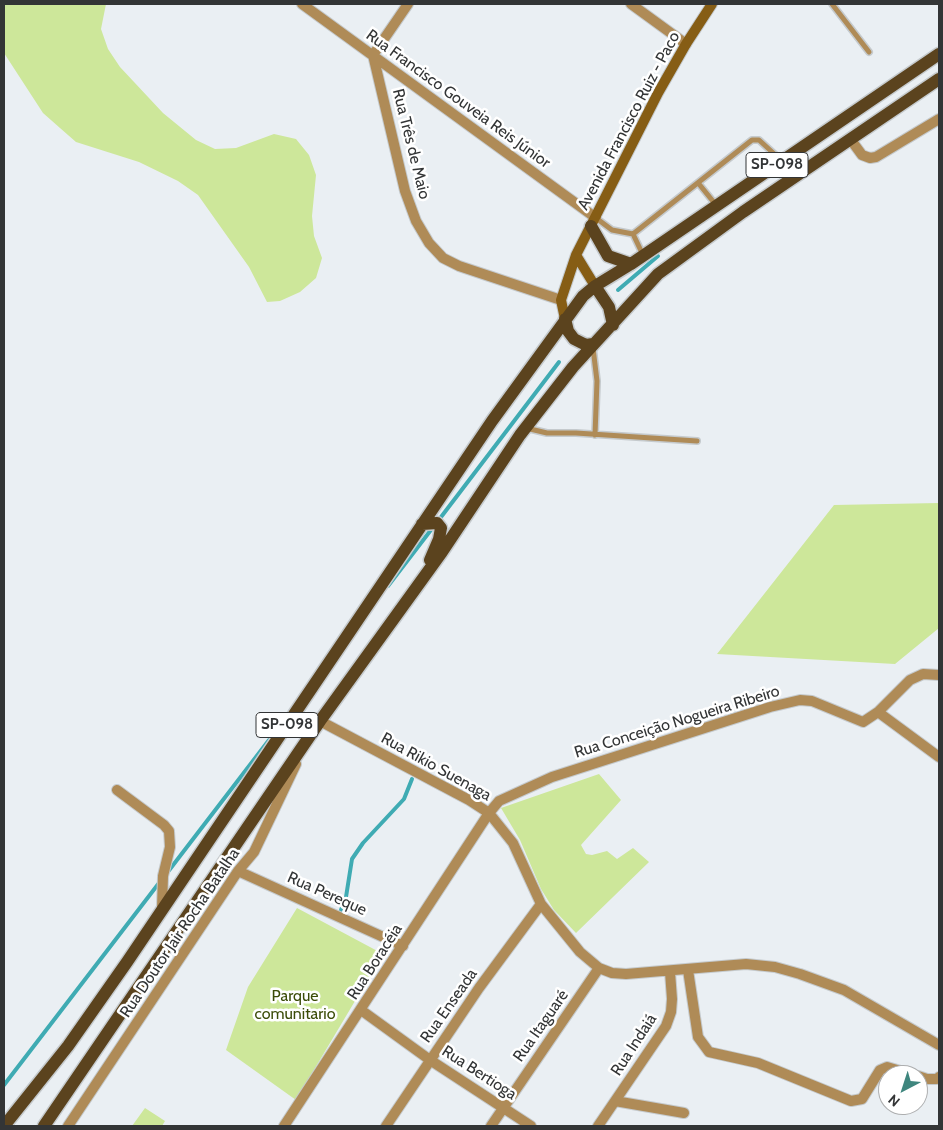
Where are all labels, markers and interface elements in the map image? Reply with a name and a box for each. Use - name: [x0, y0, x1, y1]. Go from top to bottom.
- street label: Rua Francisco Gouveia Reis Júnior: [362, 26, 554, 172]
- street label: Avenida Francisco Ruiz - Paco: [574, 29, 684, 213]
- street label: Rua Três de Maio: [388, 87, 434, 201]
- road number: SP-098: [746, 152, 808, 178]
- street label: Rua Conceição Nogueira Ribeiro: [572, 682, 782, 762]
- road number: SP-098: [256, 712, 318, 738]
- street label: Rua Rikio Suenaga: [378, 729, 494, 805]
- street label: Rua Doutor Jair Rocha Batalha: [116, 845, 244, 1021]
- street label: Rua Pereque: [284, 868, 370, 920]
- street label: Rua Boracéia: [343, 920, 407, 1004]
- street label: Rua Enseada: [417, 965, 481, 1047]
- park label: Parque comunitario: [254, 986, 336, 1024]
- street label: Rua Itaguaré: [509, 986, 573, 1066]
- street label: Rua Indaiá: [607, 1011, 661, 1079]
- street label: Rua Bertioga: [438, 1042, 520, 1104]
- north arrow: [878, 1065, 928, 1115]
- text: N: [884, 1091, 904, 1111]

